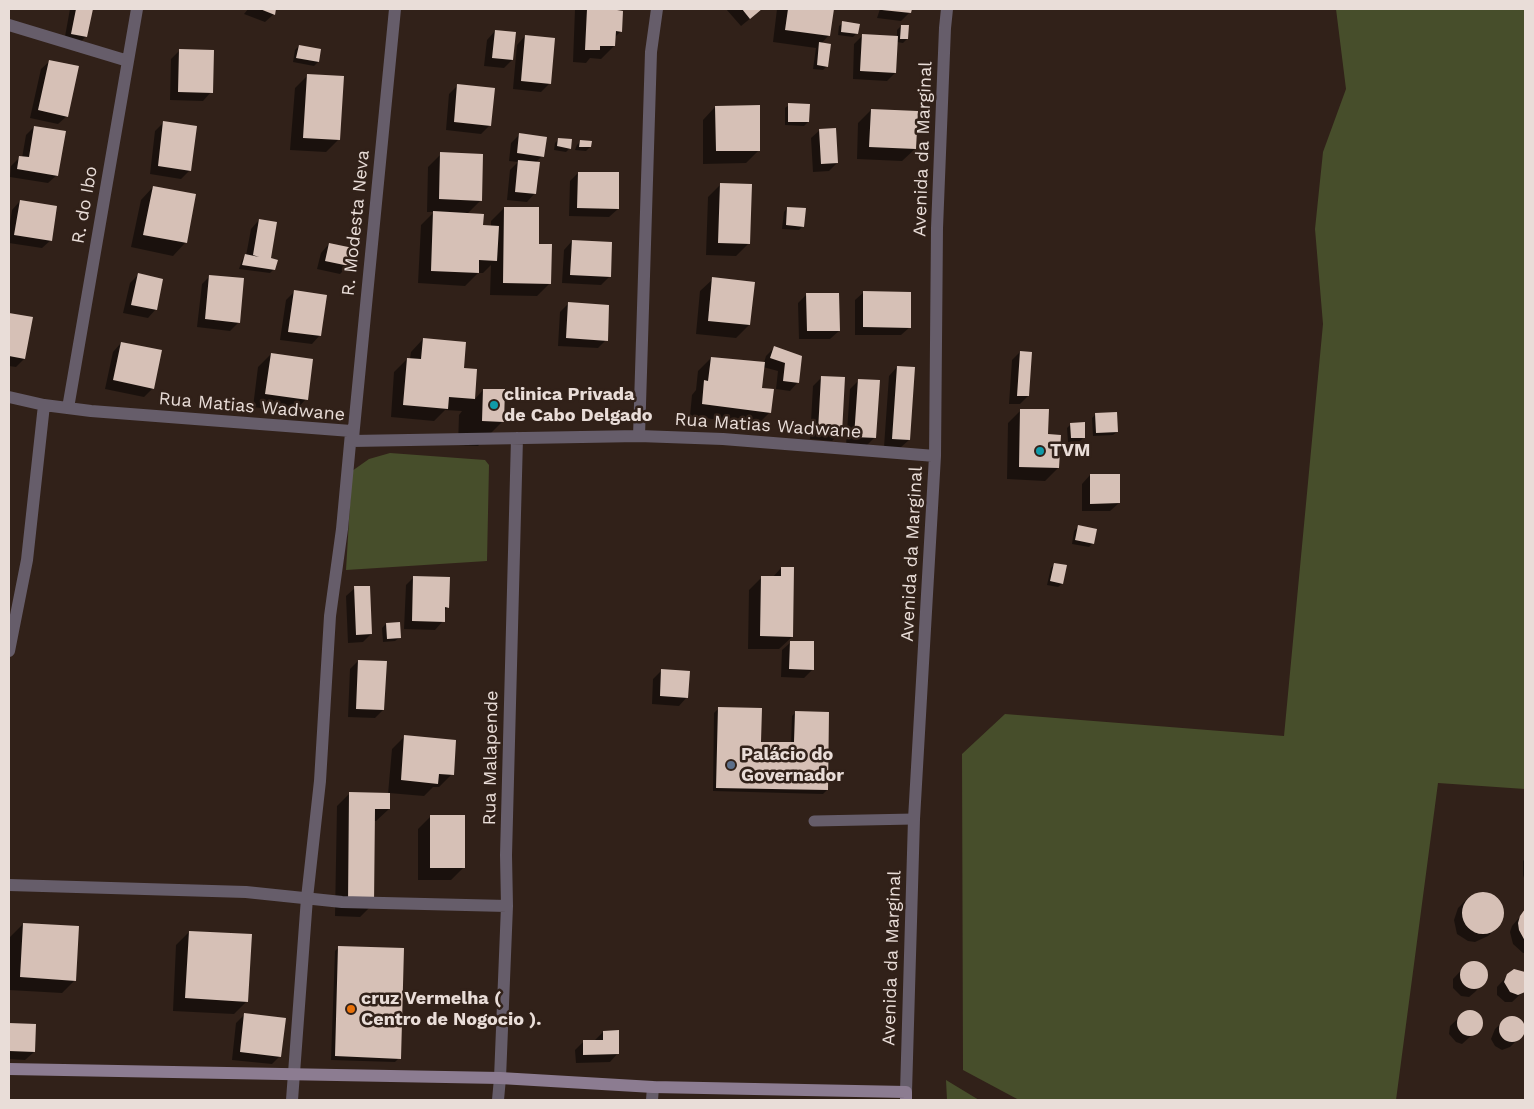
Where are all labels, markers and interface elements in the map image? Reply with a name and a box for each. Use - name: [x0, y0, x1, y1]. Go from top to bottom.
- street label: Avenida da Marginal: [909, 61, 937, 237]
- street label: R. Modesta Neva: [338, 149, 374, 297]
- street label: R. do Ibo: [68, 164, 102, 246]
- place label: clinica Privada de Cabo Delgado: [504, 384, 652, 426]
- street label: Rua Matias Wadwane: [158, 388, 346, 426]
- marker: clinica Privada de Cabo Delgado: [488, 399, 500, 411]
- street label: Rua Matias Wadwane: [674, 409, 862, 443]
- place label: TVM: [1050, 440, 1090, 462]
- marker: TVM: [1034, 445, 1046, 457]
- street label: Avenida da Marginal: [897, 466, 927, 642]
- street label: Rua Malapende: [479, 690, 503, 826]
- place label: Palácio do Governador: [741, 744, 844, 786]
- marker: Palácio do Governador: [725, 759, 737, 771]
- street label: Avenida da Marginal: [878, 870, 906, 1046]
- place label: cruz Vermelha ( Centro de Nogocio ).: [361, 988, 542, 1030]
- marker: cruz Vermelha ( Centro de Nogocio ).: [345, 1003, 357, 1015]

